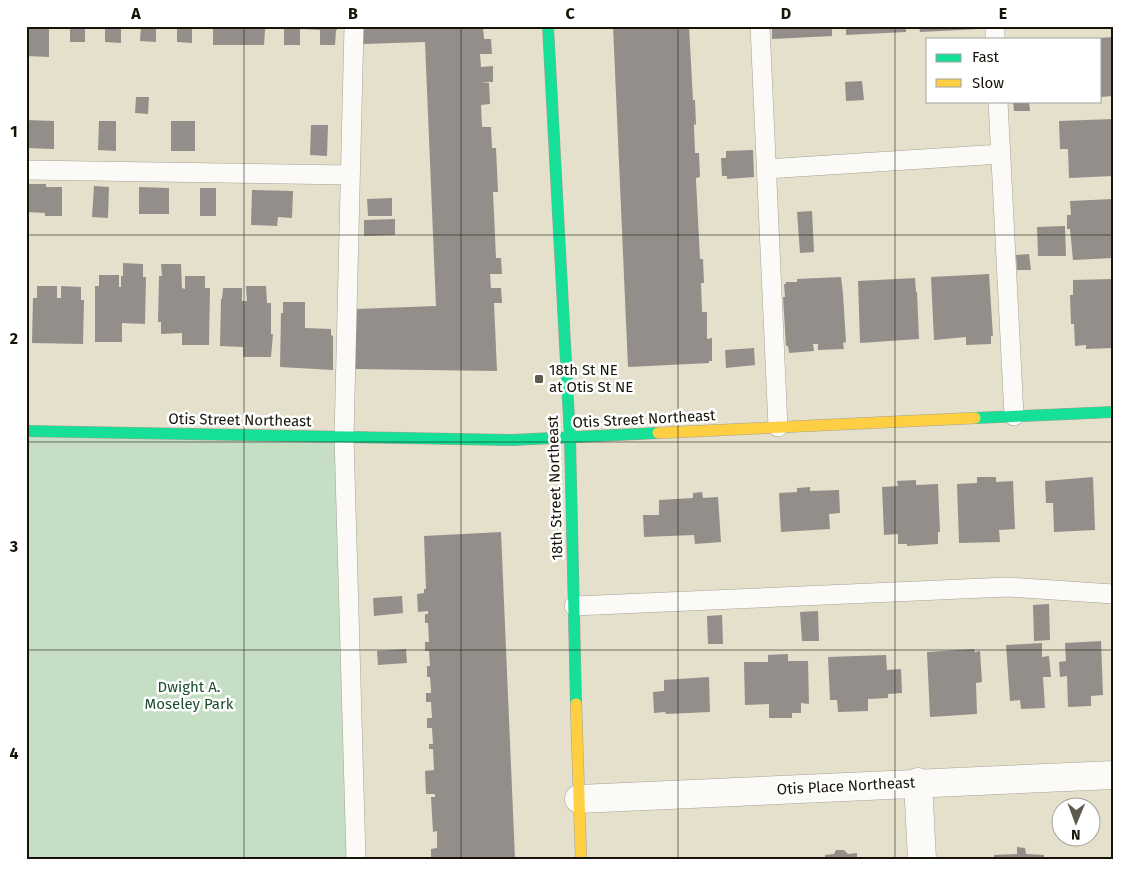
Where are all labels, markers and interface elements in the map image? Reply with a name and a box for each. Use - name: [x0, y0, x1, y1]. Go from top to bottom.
- text: A: [130, 4, 141, 23]
- text: B: [348, 4, 358, 23]
- text: C: [565, 4, 575, 23]
- text: D: [781, 4, 791, 23]
- text: E: [999, 4, 1007, 23]
- legend: [926, 38, 1102, 102]
- text: Fast: [972, 48, 999, 66]
- text: Slow: [972, 74, 1004, 92]
- text: 1: [10, 122, 18, 141]
- text: 2: [10, 329, 18, 348]
- place label: 18th St NE at Otis St NE: [549, 361, 633, 396]
- marker: 18th St NE at Otis St NE: [533, 373, 545, 385]
- street label: Otis Street Northeast: [572, 406, 717, 432]
- street label: Otis Street Northeast: [168, 410, 312, 430]
- street label: 18th Street Northeast: [543, 415, 567, 561]
- text: 3: [9, 537, 18, 556]
- park label: Dwight A. Moseley Park: [145, 678, 234, 713]
- text: 4: [9, 744, 19, 763]
- street label: Otis Place Northeast: [776, 773, 916, 799]
- north arrow: [1052, 798, 1102, 848]
- text: N: [1071, 826, 1081, 843]

